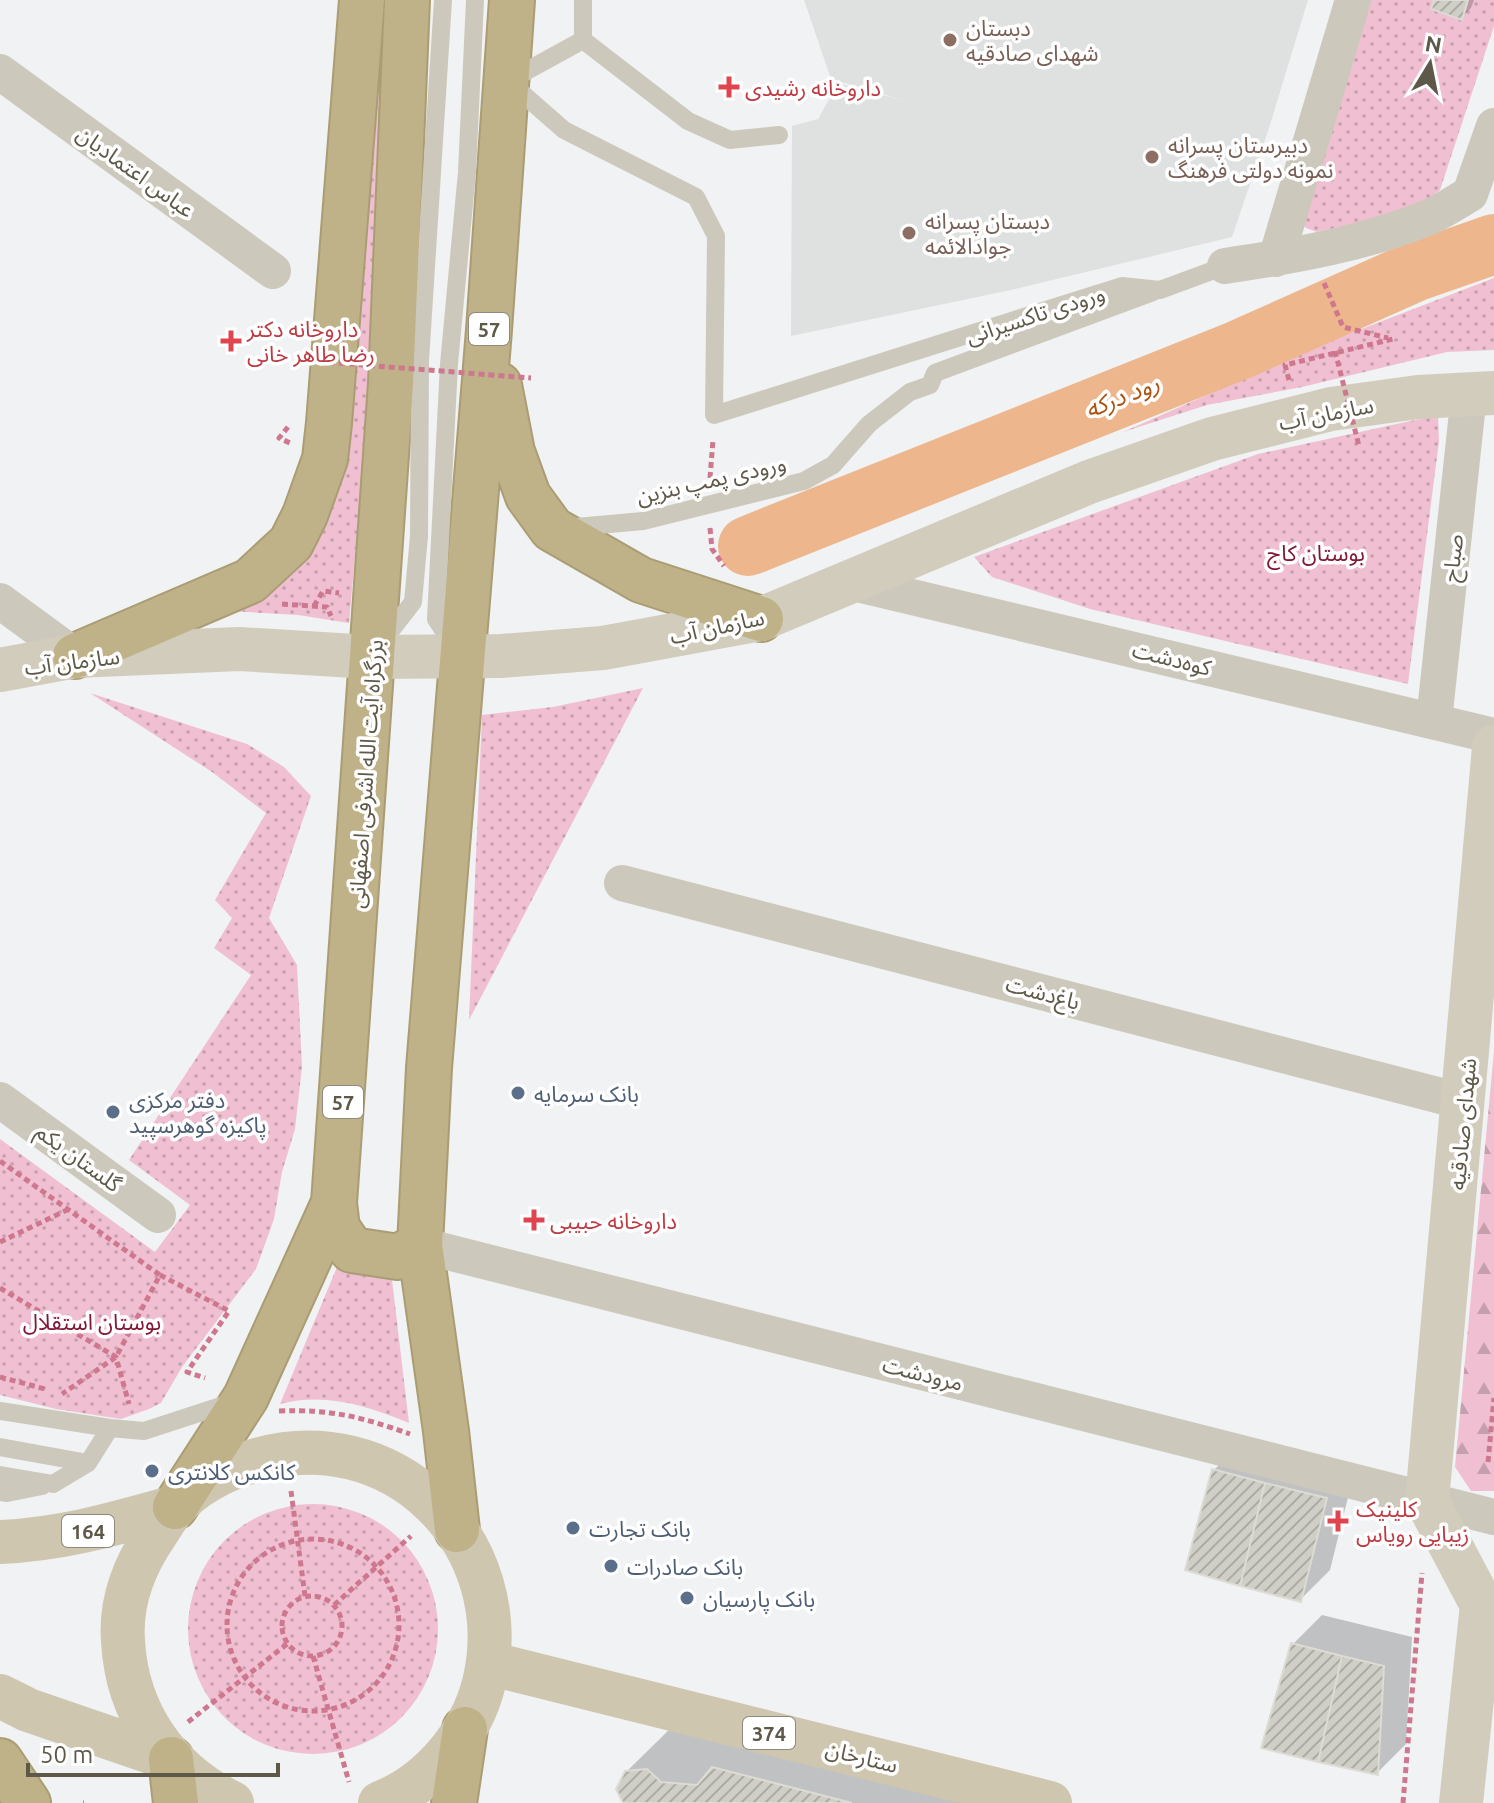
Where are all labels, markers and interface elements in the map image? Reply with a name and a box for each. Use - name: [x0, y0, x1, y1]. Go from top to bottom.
- place label: دبستان شهدای صادقیه: [966, 15, 1099, 66]
- north arrow: [1390, 24, 1470, 104]
- text: N: [1423, 30, 1444, 58]
- marker: دبستان شهدای صادقیه: [941, 31, 959, 49]
- place label: داروخانه رشیدی: [745, 75, 881, 102]
- marker: داروخانه رشیدی: [720, 78, 738, 96]
- street label: عباس اعتمادیان: [72, 120, 200, 223]
- place label: دبيرستان پسرانه نمونه دولتی فرهنگ: [1168, 132, 1333, 183]
- marker: دبيرستان پسرانه نمونه دولتی فرهنگ: [1143, 148, 1161, 166]
- place label: دبستان پسرانه جوادالائمه: [925, 208, 1050, 259]
- marker: دبستان پسرانه جوادالائمه: [900, 224, 918, 242]
- street label: ورودی تاکسیرانی: [962, 280, 1108, 350]
- road number: 57: [469, 313, 509, 345]
- place label: داروخانه دکتر رضا طاهر خانی: [246, 316, 375, 368]
- marker: داروخانه دکتر رضا طاهر خانی: [222, 332, 240, 350]
- water label: رود درکه: [1081, 369, 1163, 424]
- street label: سازمان آب: [1277, 392, 1376, 436]
- street label: ورودی پمپ بنزین: [634, 450, 789, 512]
- street label: صباح: [1437, 533, 1472, 584]
- park label: بوستان کاج: [1267, 540, 1365, 570]
- street label: سازمان آب: [667, 604, 767, 650]
- street label: کوه‌دشت: [1130, 636, 1215, 681]
- street label: بزرگراه آیت الله اشرفی اصفهانی: [343, 639, 389, 909]
- street label: سازمان آب: [23, 643, 121, 681]
- street label: باغ‌دشت: [1002, 970, 1083, 1019]
- street label: شهدای صادقیه: [1444, 1057, 1481, 1191]
- place label: بانک سرمایه: [534, 1081, 639, 1107]
- marker: بانک سرمایه: [509, 1084, 527, 1102]
- road number: 57: [323, 1086, 363, 1118]
- place label: دفتر مرکزی پاکیزه گوهرسپید: [129, 1087, 267, 1140]
- marker: دفتر مرکزی پاکیزه گوهرسپید: [104, 1103, 122, 1121]
- street label: گلستان یکم: [29, 1118, 127, 1201]
- place label: داروخانه حبیبی: [550, 1208, 677, 1235]
- marker: داروخانه حبیبی: [525, 1211, 543, 1229]
- park label: بوستان استقلال: [23, 1309, 161, 1335]
- street label: مرودشت: [880, 1351, 966, 1396]
- place label: کانکس کلانتری: [168, 1459, 296, 1485]
- marker: کانکس کلانتری: [143, 1462, 161, 1480]
- place label: کلینیک زیبایی رویاس: [1356, 1496, 1469, 1548]
- marker: کلینیک زیبایی رویاس: [1327, 1510, 1349, 1532]
- road number: 164: [62, 1515, 114, 1547]
- place label: بانک تجارت: [589, 1516, 691, 1543]
- marker: بانک تجارت: [564, 1519, 582, 1537]
- place label: بانک صادرات: [627, 1554, 743, 1581]
- marker: بانک صادرات: [602, 1557, 620, 1575]
- place label: بانک پارسیان: [703, 1586, 815, 1614]
- marker: بانک پارسیان: [678, 1589, 696, 1607]
- road number: 374: [743, 1717, 795, 1749]
- scale bar: [28, 1727, 278, 1777]
- street label: ستارخان: [823, 1735, 901, 1779]
- text: 50 m: [40, 1741, 93, 1768]

